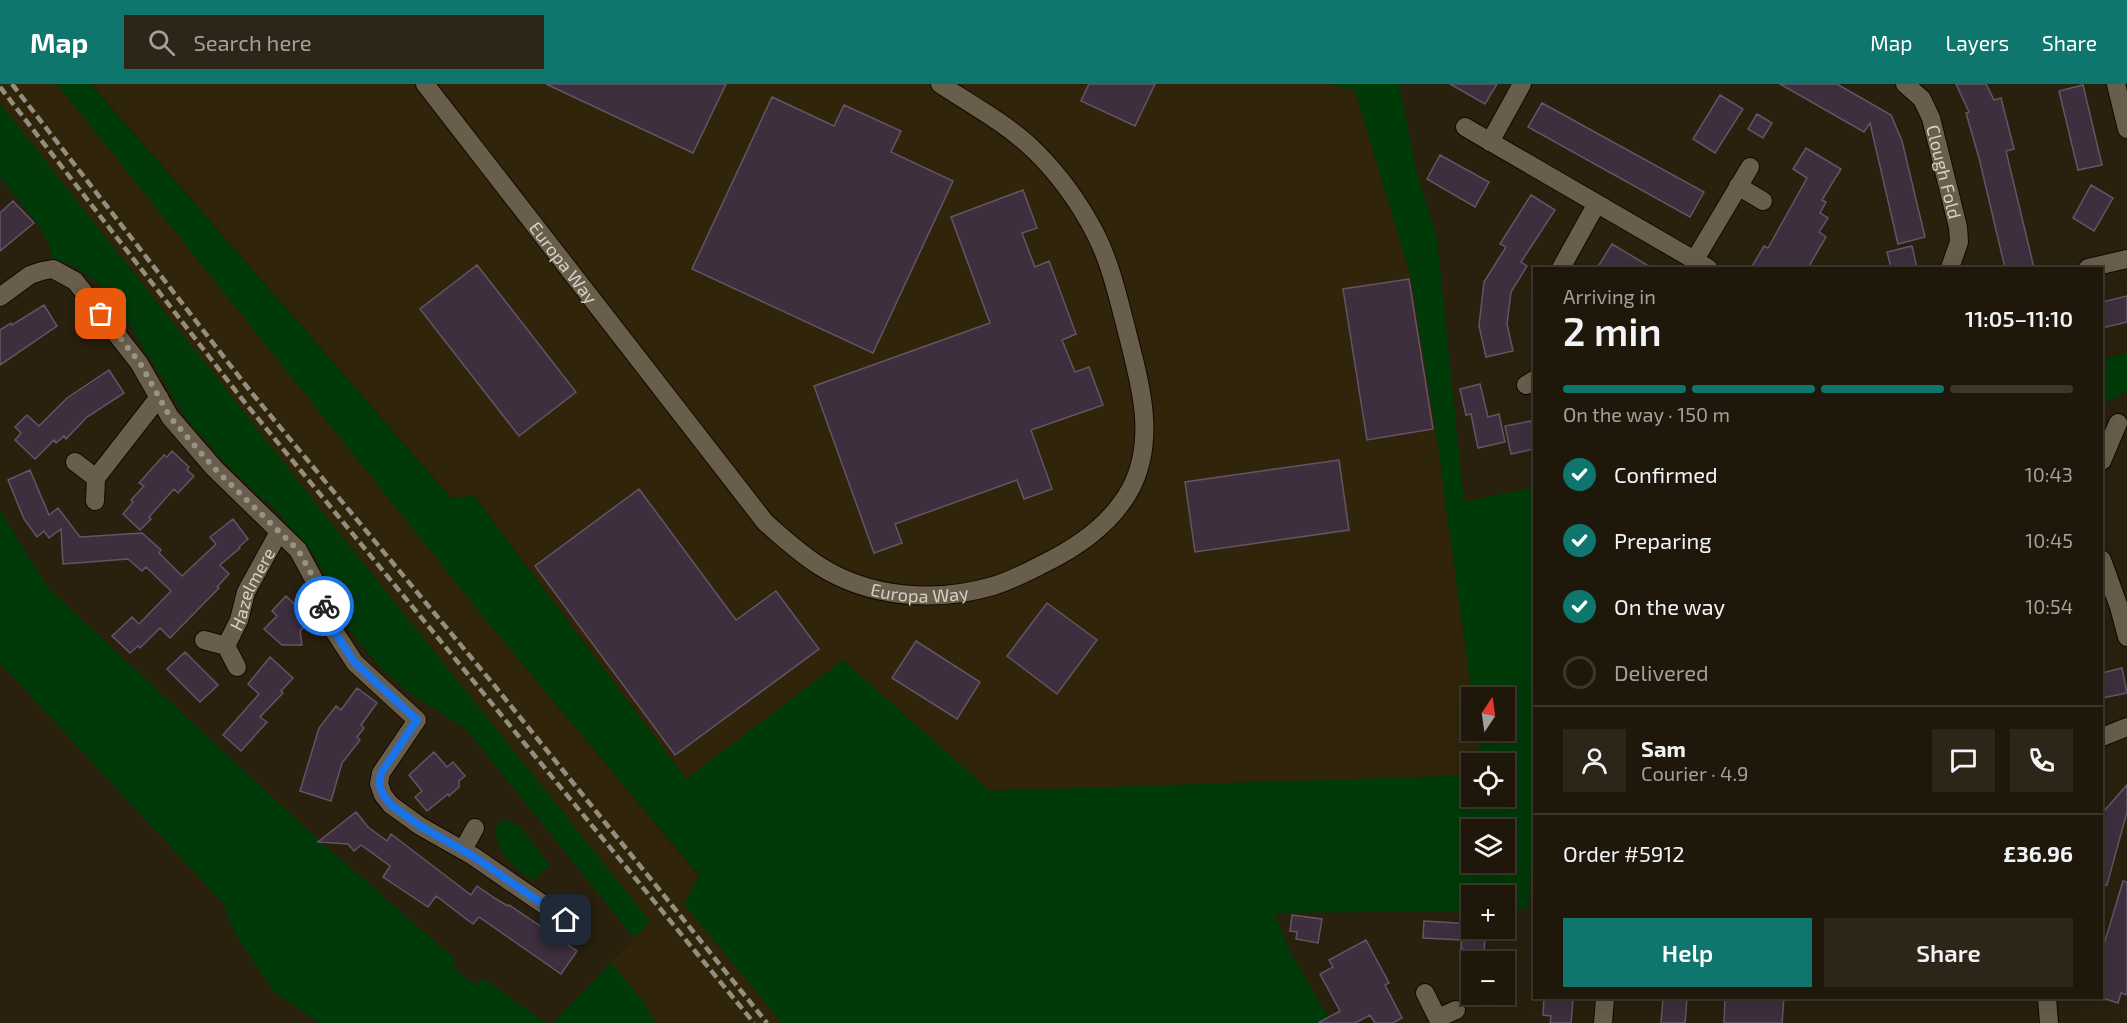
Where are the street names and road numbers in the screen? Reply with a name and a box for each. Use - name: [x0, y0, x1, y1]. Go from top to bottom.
- street label: Clough Fold: [1922, 122, 1967, 221]
- street label: Europa Way: [525, 217, 603, 308]
- street label: Hazelmere: [225, 544, 279, 634]
- street label: Europa Way: [869, 578, 970, 607]

